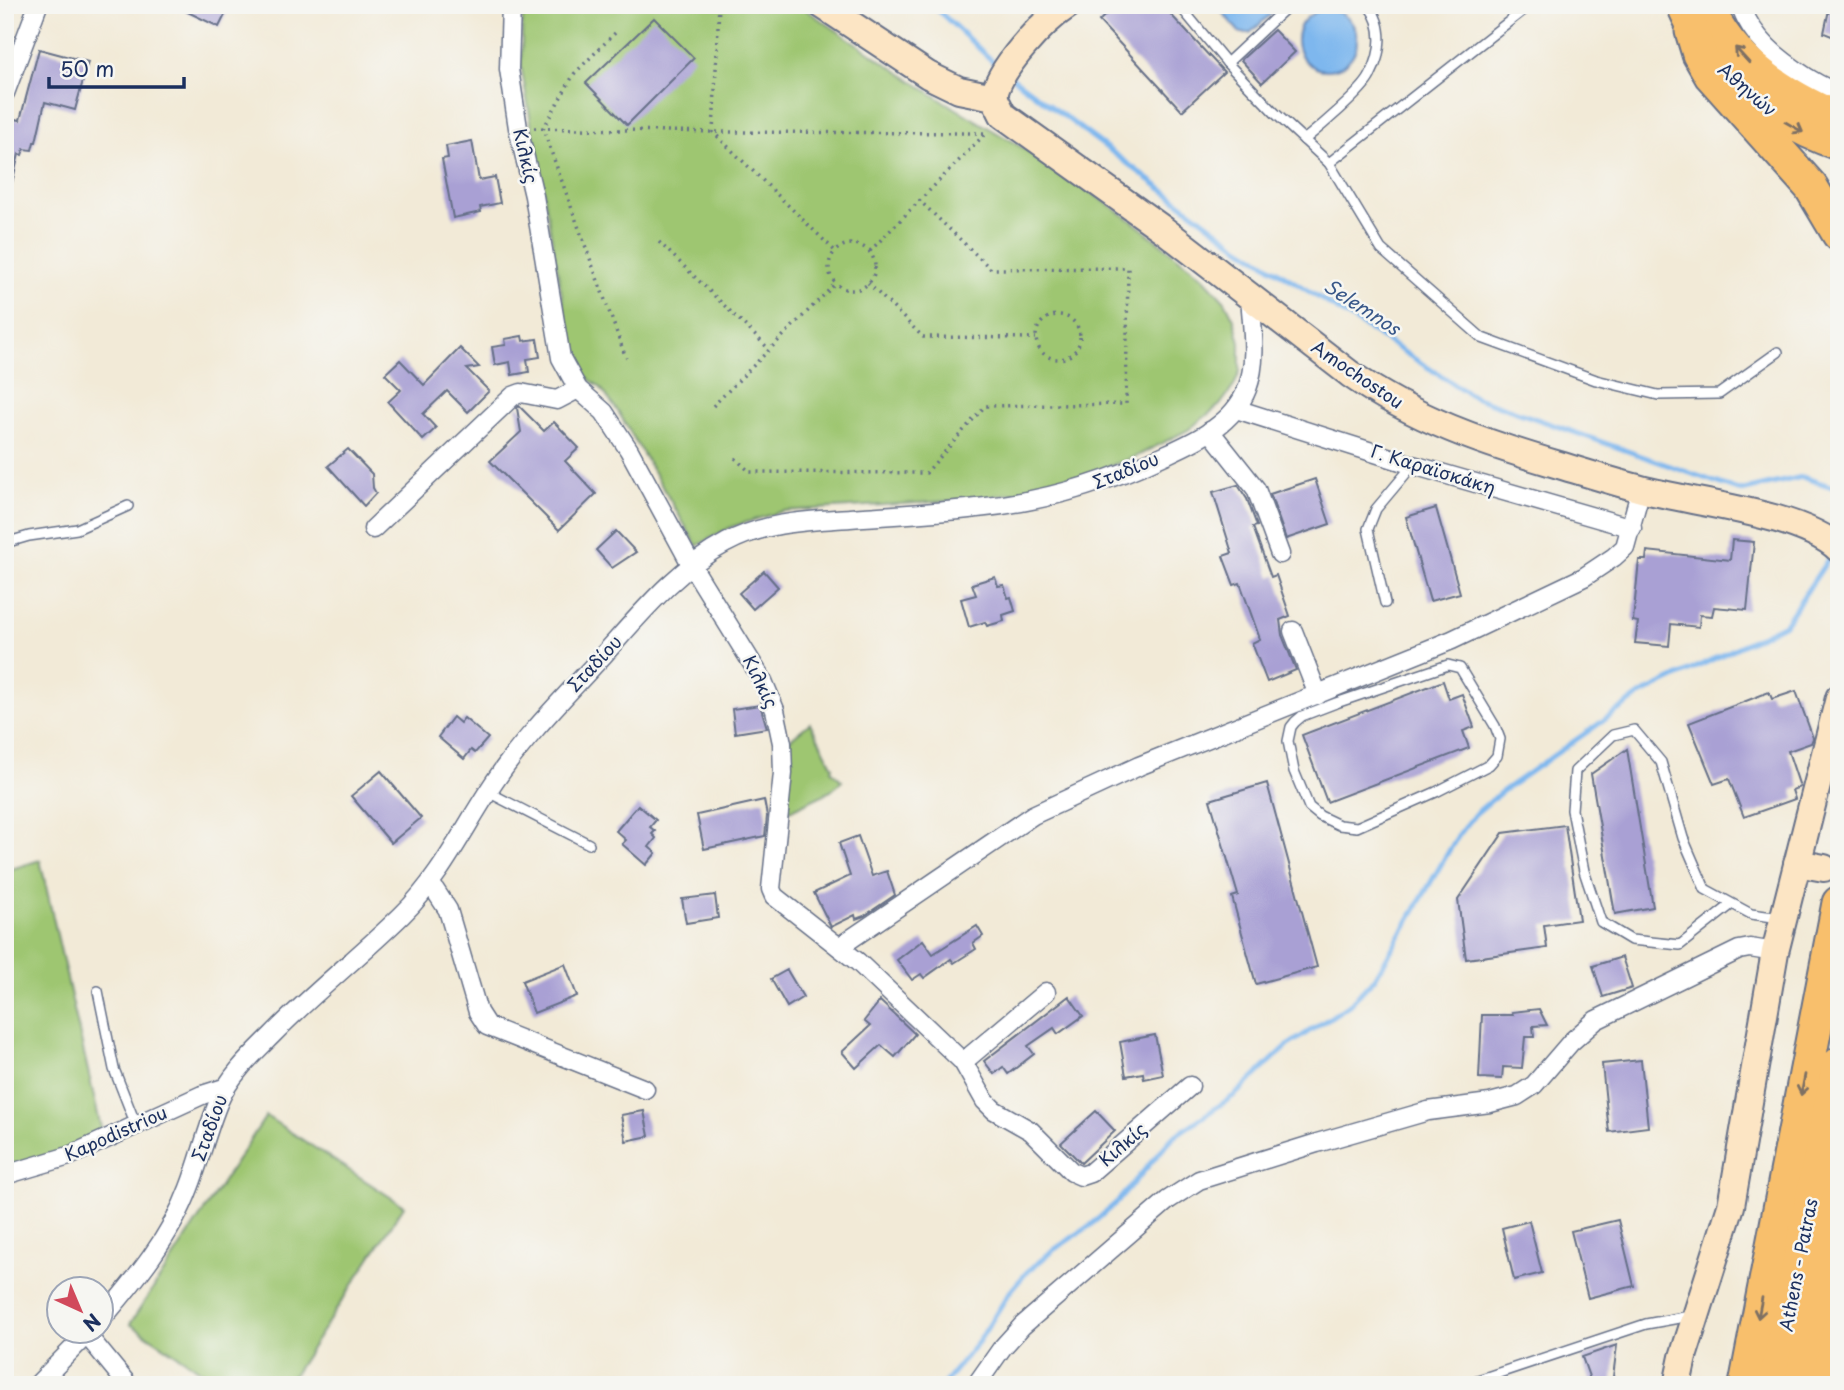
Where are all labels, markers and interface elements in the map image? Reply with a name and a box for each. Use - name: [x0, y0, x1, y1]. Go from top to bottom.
- scale bar: [49, 46, 184, 90]
- one-way arrow: [1734, 46, 1750, 64]
- text: 50 m: [60, 52, 114, 84]
- street label: Αθηνών: [1713, 56, 1783, 122]
- one-way arrow: [1784, 120, 1804, 134]
- street label: Κιλκίς: [507, 125, 546, 186]
- water label: Selemnos: [1319, 271, 1408, 342]
- street label: Amochostou: [1306, 333, 1409, 415]
- street label: Γ. Καραϊσκάκη: [1368, 437, 1499, 500]
- street label: Σταδίου: [1088, 444, 1163, 495]
- street label: Σταδίου: [560, 629, 627, 697]
- street label: Κιλκίς: [737, 650, 786, 712]
- one-way arrow: [1795, 1073, 1809, 1096]
- street label: Σταδίου: [184, 1090, 233, 1165]
- street label: Kapodistriou: [60, 1098, 171, 1167]
- street label: Κιλκίς: [1092, 1115, 1152, 1172]
- street label: Athens - Patras: [1771, 1196, 1824, 1334]
- north arrow: [46, 1274, 116, 1344]
- one-way arrow: [1753, 1296, 1767, 1319]
- text: N: [77, 1308, 108, 1338]

